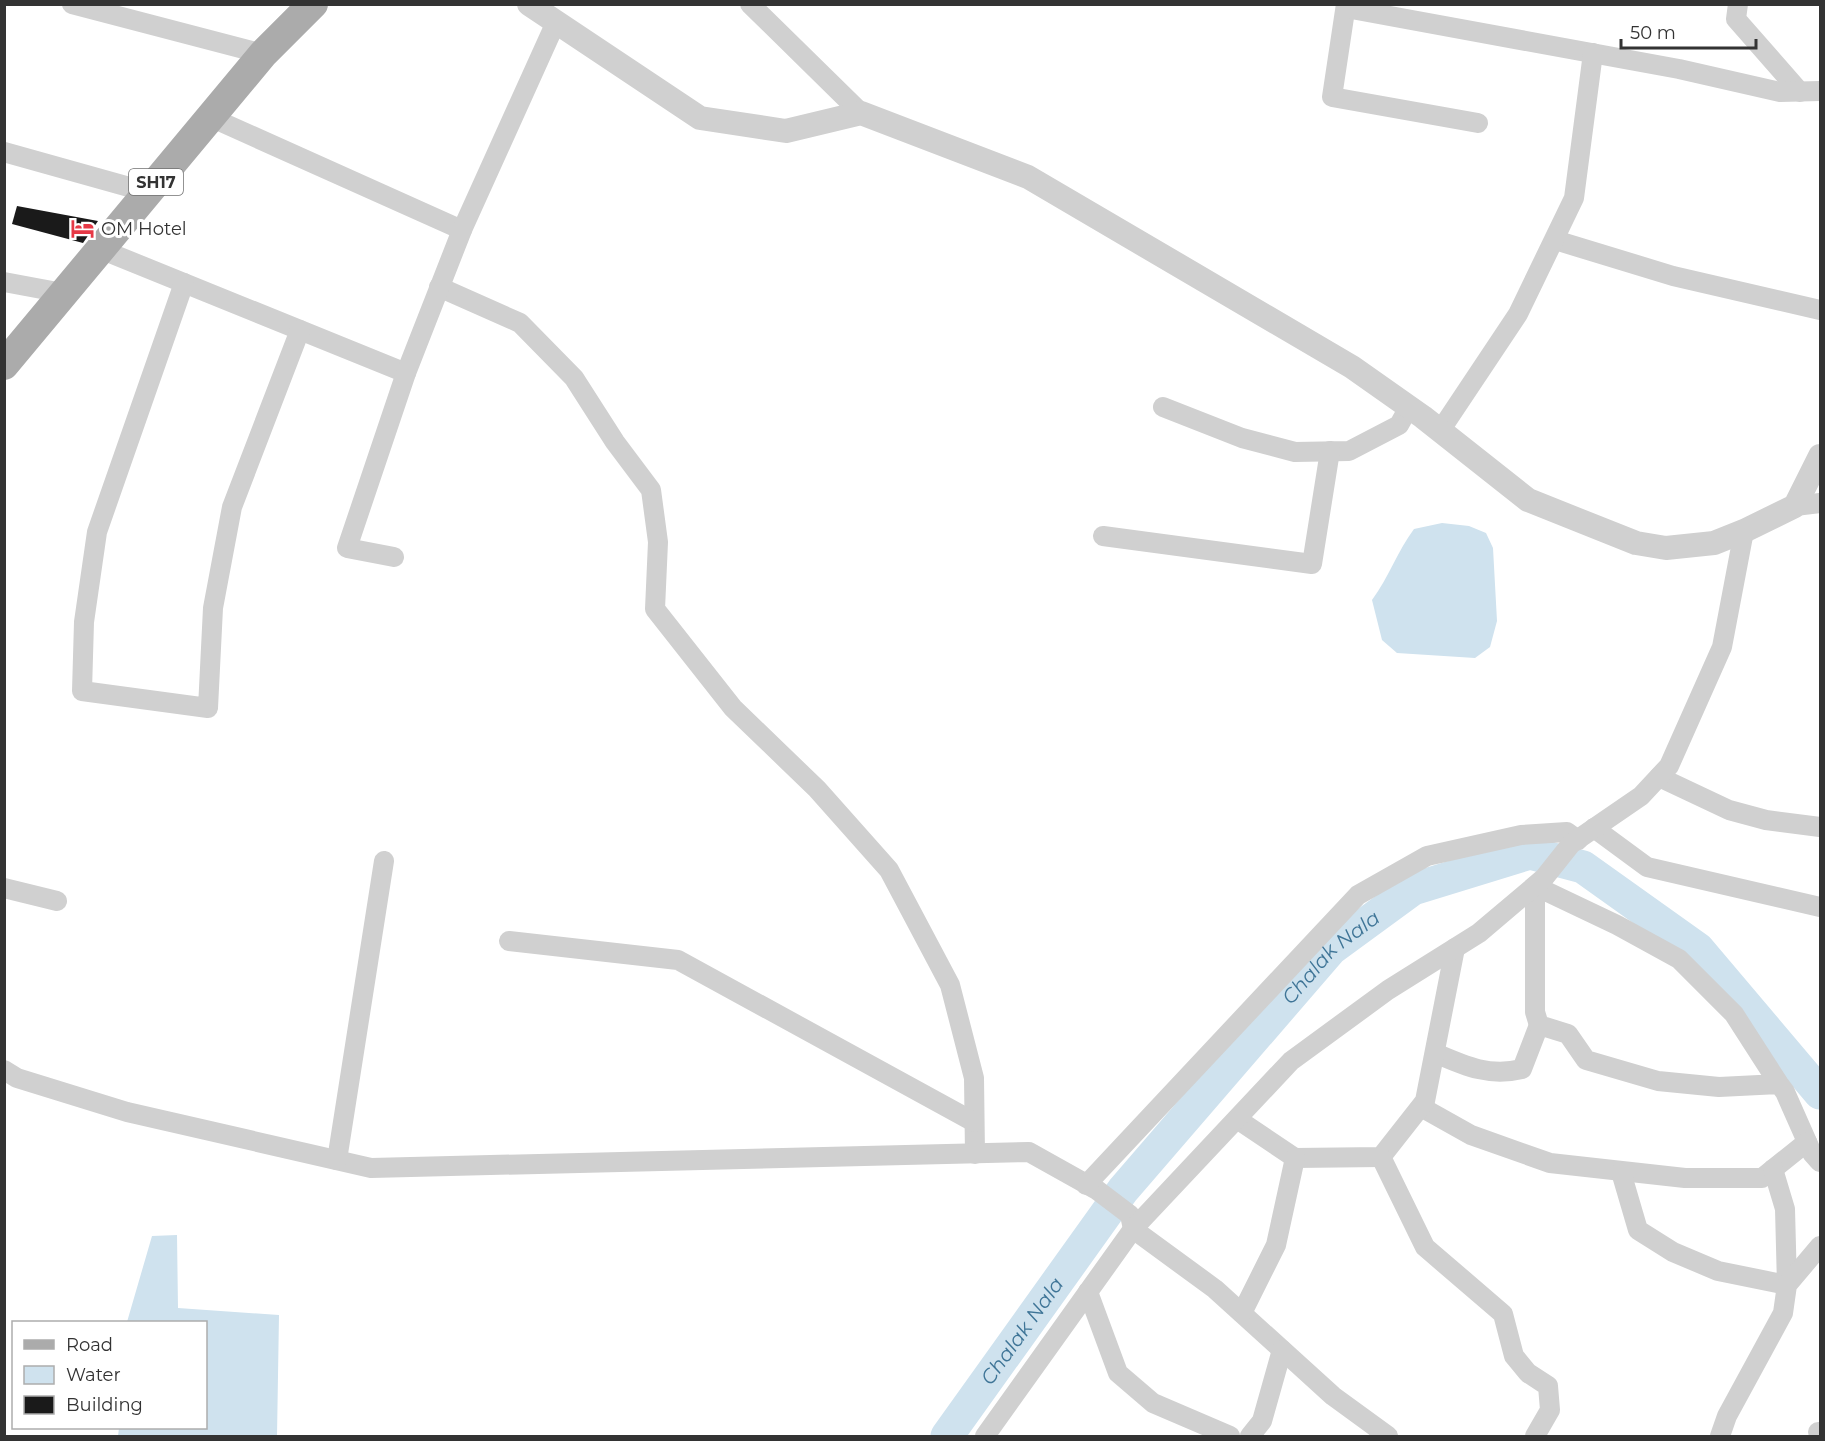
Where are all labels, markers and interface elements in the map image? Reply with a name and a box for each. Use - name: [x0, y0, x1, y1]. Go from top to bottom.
- scale bar: [1621, 12, 1756, 50]
- text: 50 m: [1630, 22, 1676, 44]
- road number: SH17: [129, 169, 183, 195]
- hotel icon: OM Hotel: [70, 216, 96, 242]
- place label: OM Hotel: [101, 218, 187, 240]
- water label: Chalak Nala: [1277, 905, 1384, 1009]
- water label: Chalak Nala: [976, 1273, 1069, 1389]
- legend: [12, 1321, 207, 1429]
- text: Road: [66, 1334, 113, 1356]
- text: Water: [66, 1364, 121, 1386]
- text: Building: [66, 1394, 143, 1416]

